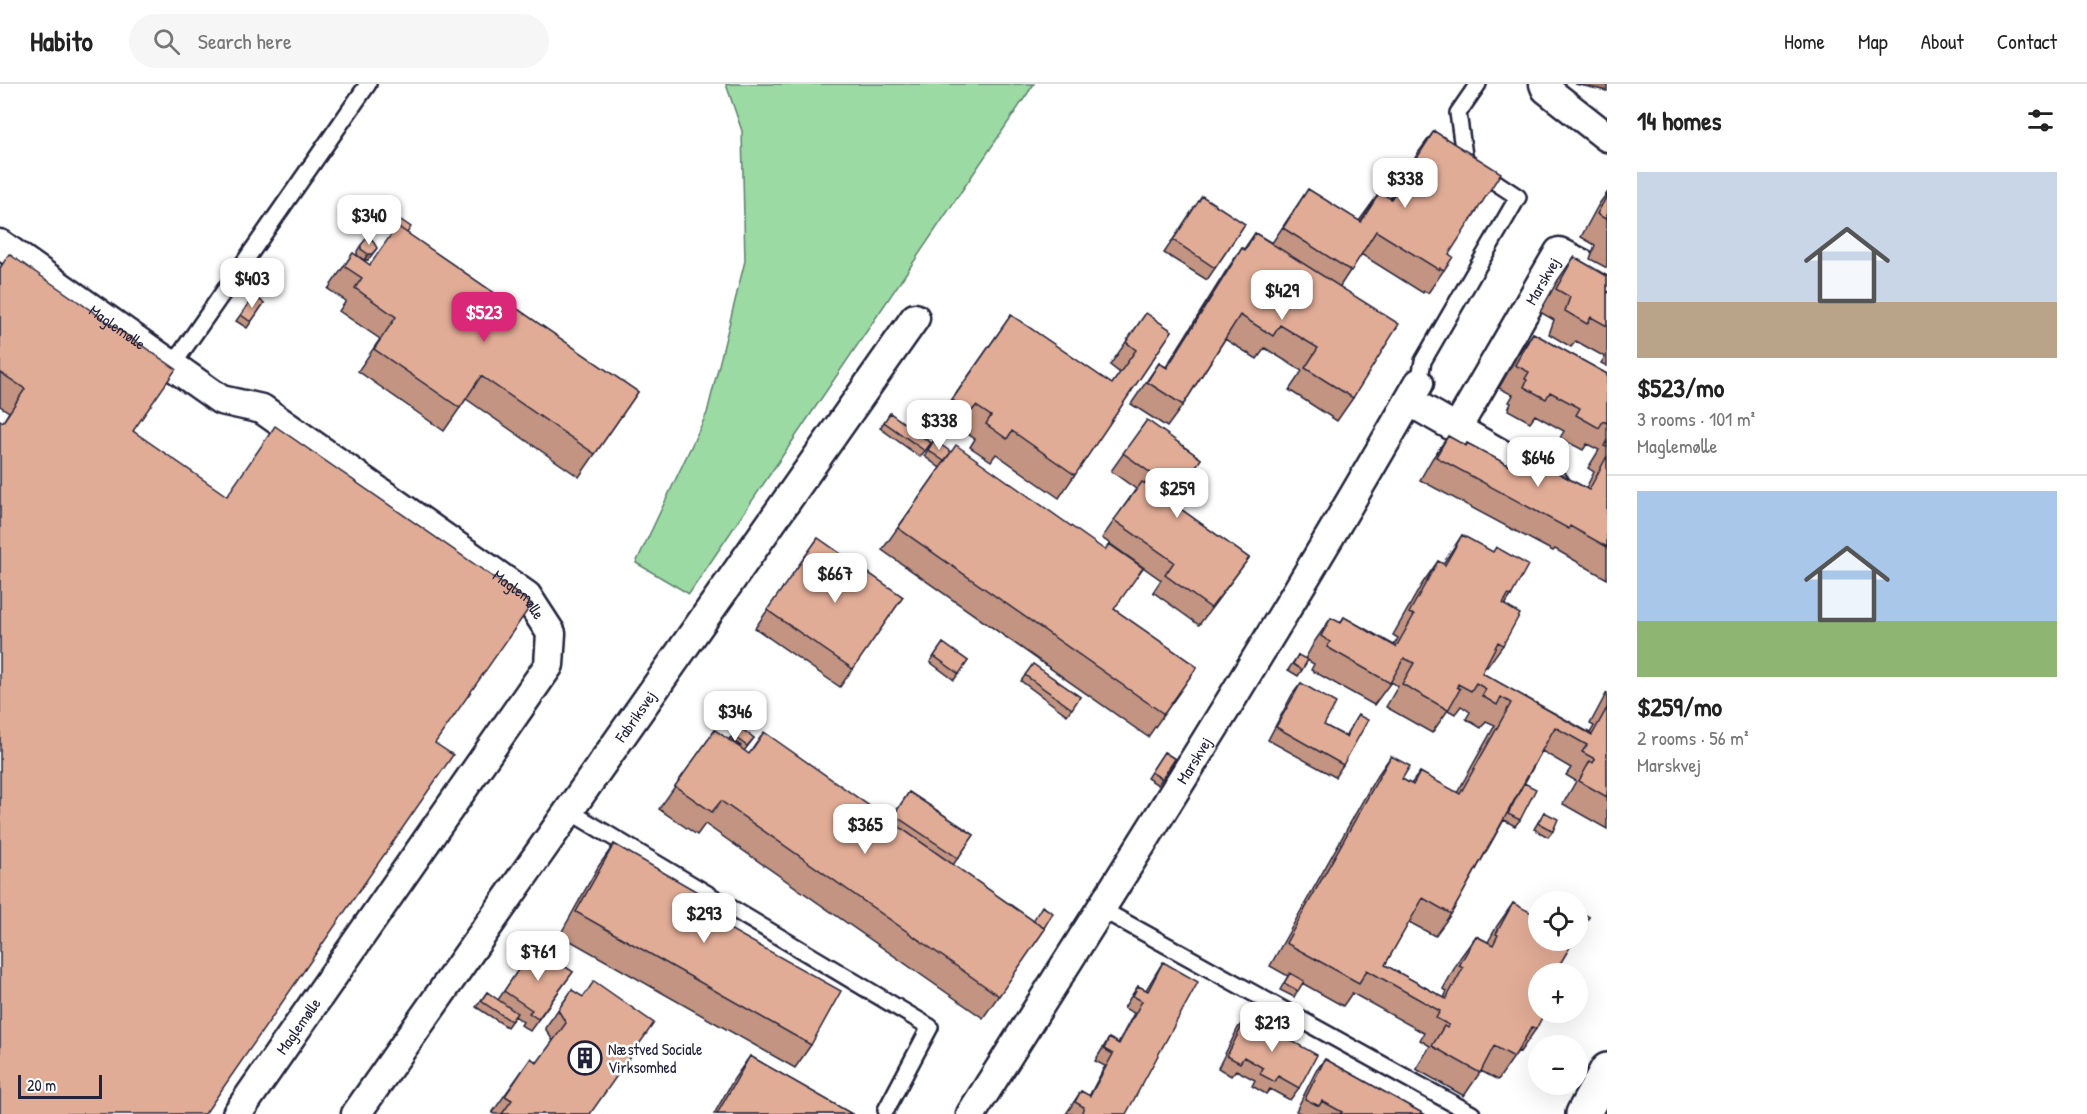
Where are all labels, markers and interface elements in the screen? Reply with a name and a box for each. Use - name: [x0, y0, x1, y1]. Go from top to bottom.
- search box: [129, 14, 549, 68]
- text: Habito: [30, 22, 93, 60]
- icon: search: [150, 25, 183, 58]
- text: Search here: [198, 26, 292, 56]
- text: Home: [1784, 27, 1825, 56]
- text: Map: [1858, 27, 1888, 56]
- text: About: [1921, 27, 1964, 56]
- text: Contact: [1997, 27, 2057, 56]
- text: 14 homes: [1637, 103, 1722, 138]
- icon: filters: [2024, 104, 2057, 137]
- pin: $338: [1369, 158, 1441, 209]
- text: $338: [1387, 164, 1423, 191]
- pin: $340: [333, 195, 405, 246]
- text: $340: [351, 201, 387, 228]
- icon: home: [1793, 211, 1901, 319]
- street label: Marskvej: [1520, 253, 1565, 309]
- pin: $403: [216, 258, 288, 309]
- text: $403: [234, 264, 270, 291]
- pin: $429: [1246, 270, 1318, 321]
- text: $429: [1265, 276, 1299, 303]
- pin: $523: [448, 292, 520, 343]
- text: $523: [466, 298, 502, 325]
- street label: Maglemølle: [85, 299, 151, 355]
- text: $523/mo: [1637, 370, 1724, 405]
- pin: $338: [903, 400, 975, 451]
- text: 3 rooms · 101 m²: [1637, 405, 1755, 432]
- text: $338: [921, 406, 957, 433]
- text: Maglemølle: [1637, 432, 1718, 459]
- pin: $646: [1502, 437, 1574, 488]
- text: $646: [1521, 443, 1555, 470]
- pin: $259: [1141, 468, 1213, 519]
- text: $259: [1159, 474, 1195, 501]
- icon: home: [1793, 530, 1901, 638]
- pin: $667: [799, 553, 871, 604]
- text: $667: [817, 559, 853, 586]
- street label: Maglemølle: [489, 564, 550, 624]
- street label: Fabriksvej: [609, 686, 661, 747]
- text: $259/mo: [1637, 689, 1722, 724]
- pin: $346: [699, 691, 771, 742]
- text: $346: [718, 697, 752, 724]
- text: 2 rooms · 56 m²: [1637, 724, 1749, 751]
- street label: Marskvej: [1171, 733, 1217, 788]
- text: Marskvej: [1637, 751, 1701, 778]
- pin: $365: [829, 804, 901, 855]
- text: $365: [847, 810, 883, 837]
- map controls: [1528, 891, 1588, 1095]
- button: locate: [1528, 891, 1588, 951]
- pin: $293: [668, 893, 740, 944]
- text: $293: [686, 899, 722, 926]
- pin: $761: [502, 931, 574, 982]
- text: $761: [520, 937, 556, 964]
- button: +: [1528, 963, 1588, 1023]
- street label: Maglemølle: [271, 993, 326, 1059]
- pin: $213: [1236, 1002, 1308, 1053]
- text: $213: [1254, 1008, 1290, 1035]
- button: −: [1528, 1035, 1588, 1095]
- place label: Næstved Sociale Virksomhed: [608, 1038, 703, 1078]
- building icon: Næstved Sociale Virksomhed: [567, 1040, 603, 1076]
- scale bar: [18, 1072, 102, 1100]
- text: 20 m: [27, 1074, 56, 1096]

